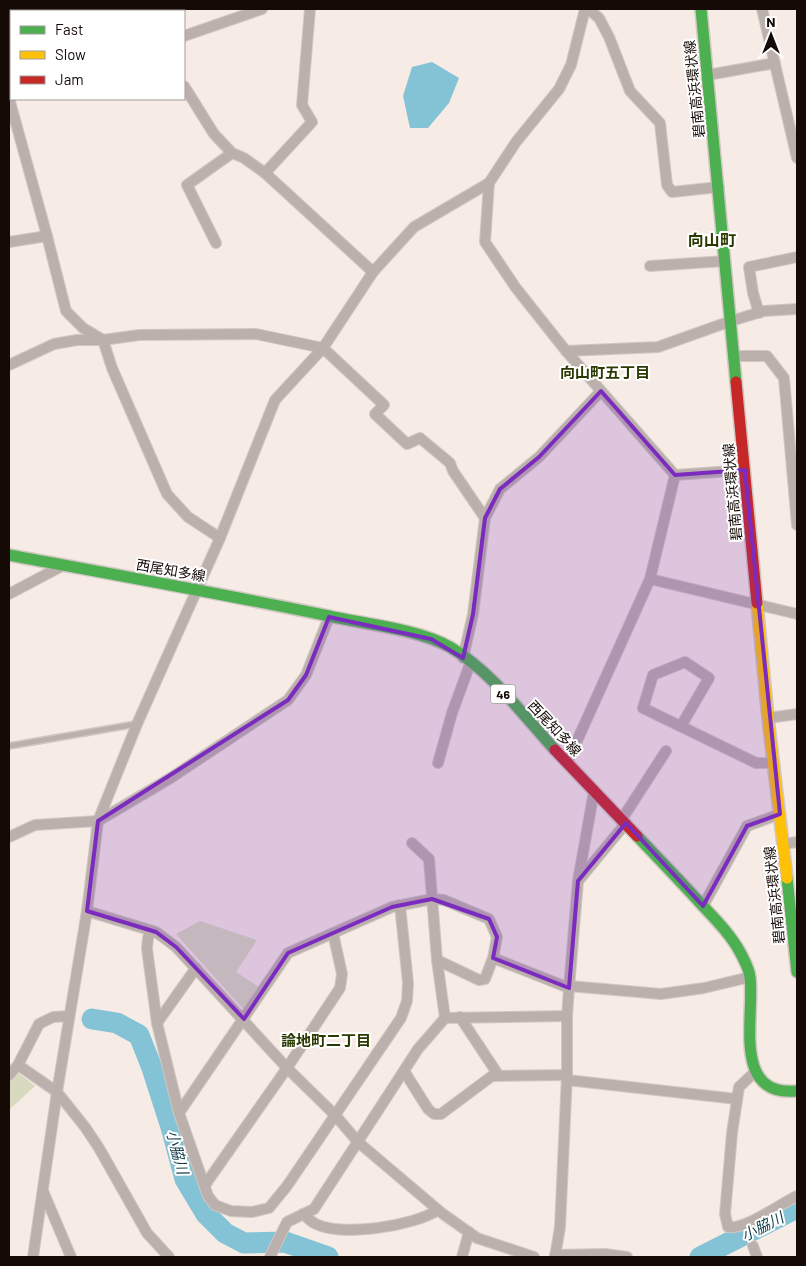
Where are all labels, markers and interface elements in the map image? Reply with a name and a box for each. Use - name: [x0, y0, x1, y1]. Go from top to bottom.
- legend: [10, 10, 185, 100]
- north arrow: [746, 10, 796, 60]
- text: N: [766, 13, 776, 30]
- text: Fast: [55, 20, 83, 38]
- street label: 碧南高浜環状線: [680, 39, 708, 139]
- text: Slow: [55, 45, 86, 63]
- text: Jam: [55, 70, 84, 88]
- district label: 向山町: [688, 230, 736, 249]
- district label: 向山町五丁目: [560, 363, 650, 381]
- street label: 碧南高浜環状線: [719, 442, 745, 542]
- street label: 西尾知多線: [135, 556, 207, 584]
- road number: 46: [490, 684, 516, 704]
- street label: 西尾知多線: [525, 697, 585, 759]
- street label: 碧南高浜環状線: [760, 845, 788, 945]
- district label: 論地町二丁目: [281, 1031, 371, 1049]
- water label: 小脇川: [163, 1128, 193, 1178]
- water label: 小脇川: [738, 1207, 788, 1244]

